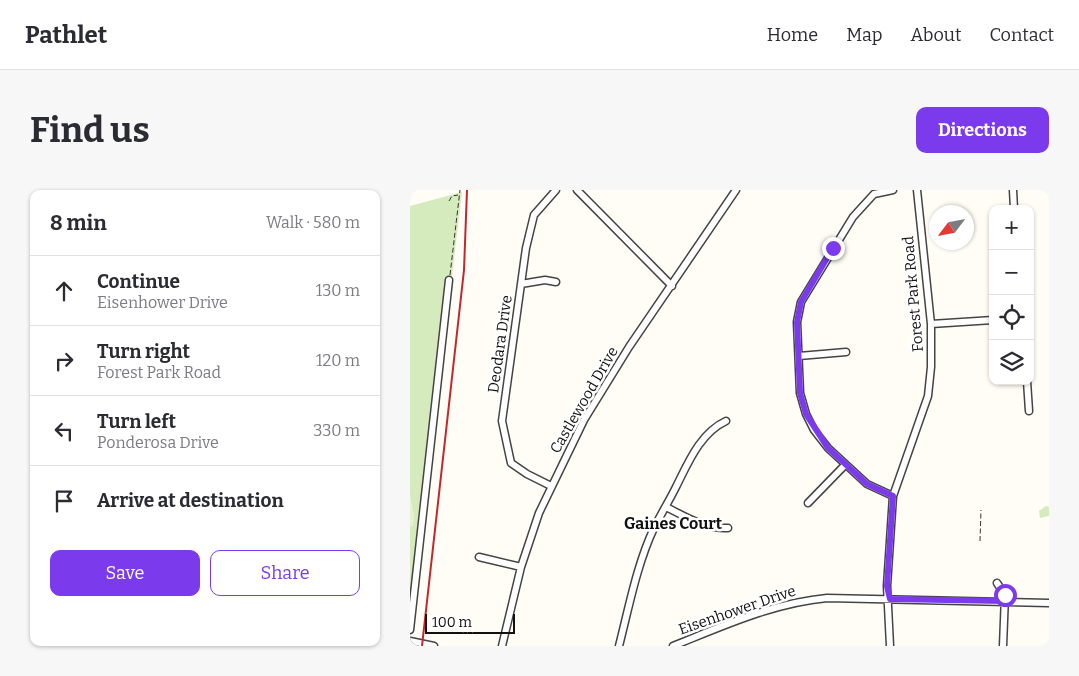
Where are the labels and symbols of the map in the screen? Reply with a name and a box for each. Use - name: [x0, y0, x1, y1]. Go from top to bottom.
- north arrow: [929, 205, 974, 250]
- street label: Forest Park Road: [899, 235, 927, 353]
- route end: [822, 237, 845, 260]
- street label: Deodara Drive: [484, 294, 516, 394]
- street label: Castlewood Drive: [546, 343, 622, 457]
- district label: Gaines Court: [624, 514, 723, 533]
- street label: Eisenhower Drive: [676, 582, 798, 638]
- route start: [994, 584, 1017, 607]
- scale bar: [425, 611, 515, 634]

